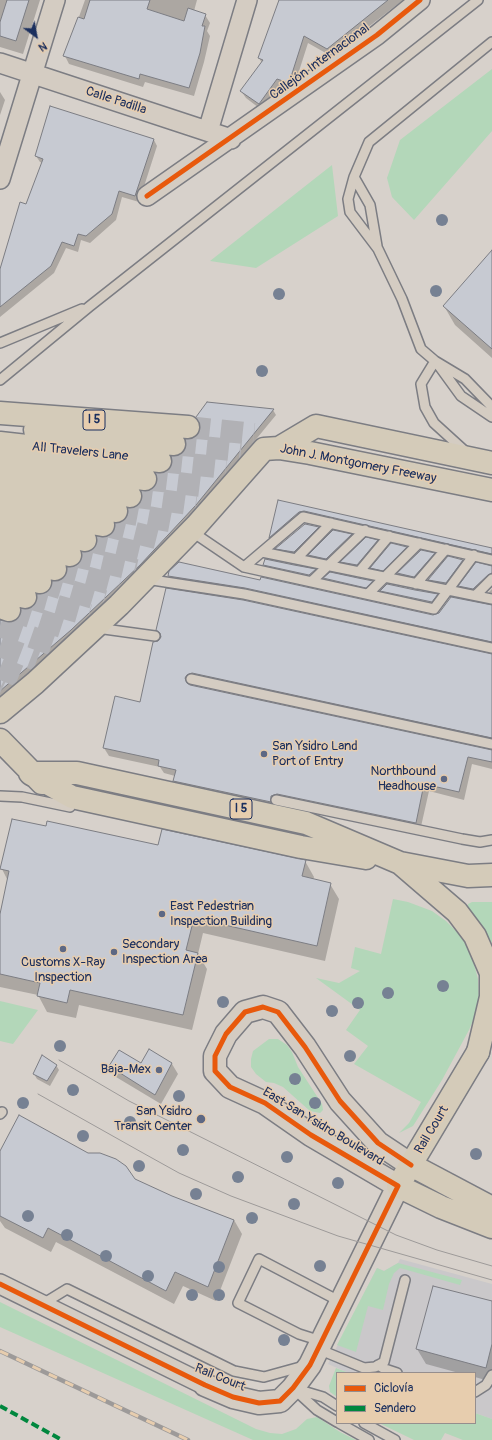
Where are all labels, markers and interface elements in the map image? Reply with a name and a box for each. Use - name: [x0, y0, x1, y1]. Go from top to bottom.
- north arrow: [16, 16, 56, 56]
- street label: Callejón Internacional: [267, 20, 373, 104]
- text: N: [36, 39, 49, 54]
- street label: Calle Padilla: [84, 84, 148, 118]
- road number: I 5: [83, 410, 105, 430]
- street label: All Travelers Lane: [31, 439, 129, 465]
- street label: John J. Montgomery Freeway: [279, 441, 437, 487]
- place label: San Ysidro Land Port of Entry: [272, 739, 358, 770]
- marker: San Ysidro Land Port of Entry: [259, 749, 269, 759]
- place label: Northbound Headhouse: [371, 764, 436, 795]
- marker: Northbound Headhouse: [439, 774, 449, 784]
- road number: I 5: [230, 799, 252, 819]
- place label: East Pedestrian Inspection Building: [170, 899, 272, 930]
- marker: East Pedestrian Inspection Building: [157, 909, 167, 919]
- place label: Secondary Inspection Area: [122, 937, 208, 968]
- marker: Customs X-Ray Inspection: [58, 944, 68, 954]
- marker: Secondary Inspection Area: [109, 947, 119, 957]
- place label: Customs X-Ray Inspection: [21, 955, 105, 986]
- place label: Baja-Mex: [101, 1062, 151, 1078]
- marker: Baja-Mex: [154, 1065, 164, 1075]
- street label: East San Ysidro Boulevard: [260, 1085, 386, 1169]
- street label: Rail Court: [412, 1103, 452, 1157]
- place label: San Ysidro Transit Center: [114, 1104, 192, 1135]
- marker: San Ysidro Transit Center: [195, 1113, 207, 1125]
- street label: Rail Court: [192, 1361, 248, 1395]
- legend: [336, 1372, 476, 1424]
- text: Ciclovía: [374, 1381, 413, 1396]
- text: Sendero: [374, 1401, 416, 1416]

